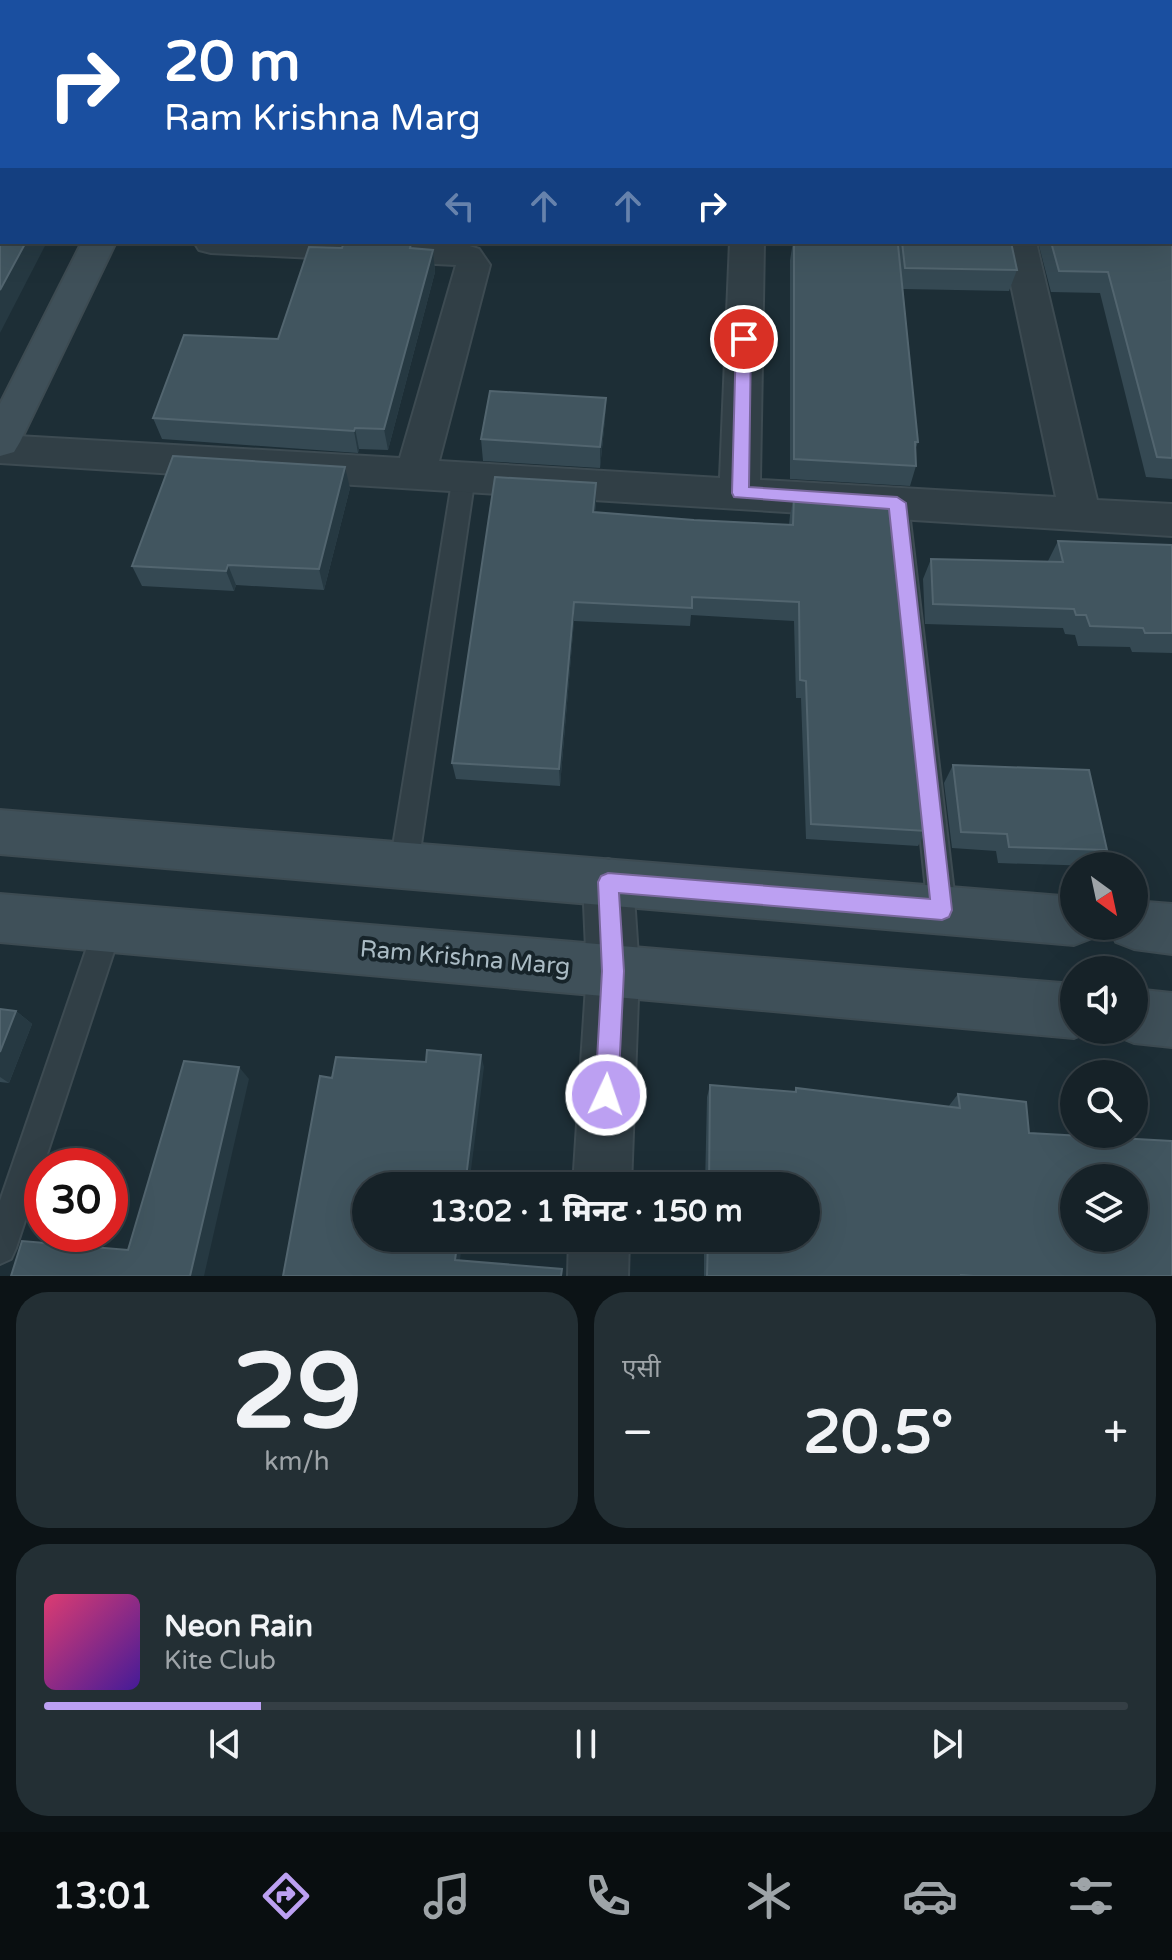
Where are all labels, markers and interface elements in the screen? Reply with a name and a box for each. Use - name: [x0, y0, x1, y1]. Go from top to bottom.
- text: 20 m: [164, 29, 300, 96]
- icon: right: [32, 32, 136, 136]
- text: Ram Krishna Marg: [164, 97, 481, 140]
- icon: left: [438, 184, 482, 228]
- icon: ahead: [522, 184, 566, 228]
- icon: ahead: [606, 184, 650, 228]
- icon: right: [690, 184, 734, 228]
- pin: [710, 305, 778, 373]
- icon: arrive: [722, 317, 766, 361]
- north arrow: [1060, 852, 1148, 940]
- map controls: [1060, 852, 1148, 1252]
- street label: Ram Krishna Marg: [359, 934, 571, 982]
- button: sound: [1060, 956, 1148, 1044]
- position arrow: [564, 1053, 648, 1137]
- button: search: [1060, 1060, 1148, 1148]
- speed limit sign: 30: [24, 1148, 128, 1252]
- button: layers: [1060, 1164, 1148, 1252]
- text: 13:02 · 1 मिनट · 150 m: [429, 1193, 743, 1230]
- text: 29: [232, 1331, 362, 1456]
- text: एसी: [622, 1353, 661, 1384]
- text: 20.5°: [803, 1397, 953, 1469]
- text: −: [622, 1407, 653, 1460]
- text: +: [1103, 1407, 1128, 1460]
- text: km/h: [264, 1446, 330, 1477]
- text: Neon Rain: [164, 1608, 313, 1645]
- text: Kite Club: [164, 1645, 276, 1676]
- icon: previous: [203, 1722, 247, 1766]
- icon: pause: [564, 1722, 608, 1766]
- icon: next: [925, 1722, 969, 1766]
- icon: directions: [258, 1868, 314, 1924]
- icon: music: [419, 1868, 475, 1924]
- icon: phone: [580, 1868, 636, 1924]
- icon: climate: [741, 1868, 797, 1924]
- icon: car: [902, 1868, 958, 1924]
- icon: filters: [1063, 1868, 1119, 1924]
- text: 13:01: [53, 1875, 152, 1918]

